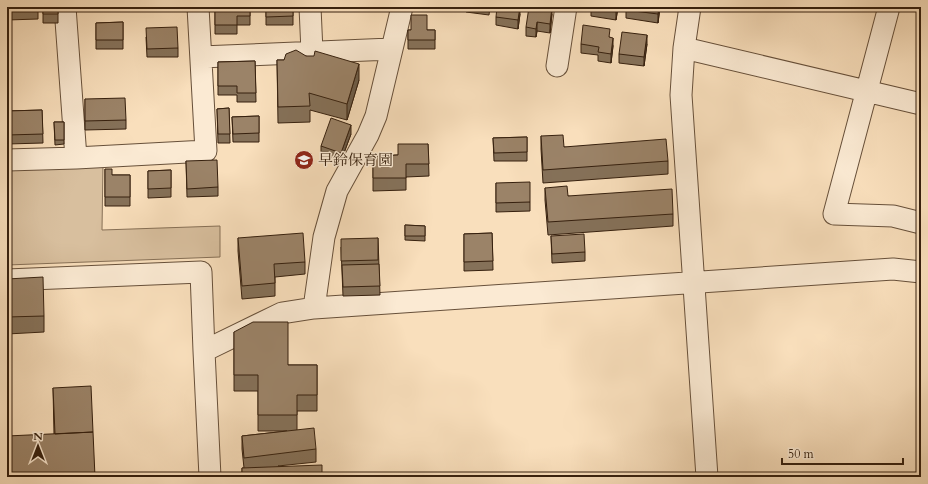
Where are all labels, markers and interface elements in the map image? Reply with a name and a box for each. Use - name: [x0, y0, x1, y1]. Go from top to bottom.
- school or university icon: 早鈴保育園: [293, 149, 315, 171]
- place label: 早鈴保育園: [318, 150, 393, 170]
- north arrow: [18, 426, 58, 466]
- text: N: [33, 429, 43, 444]
- scale bar: [782, 440, 903, 466]
- text: 50 m: [788, 446, 815, 462]

